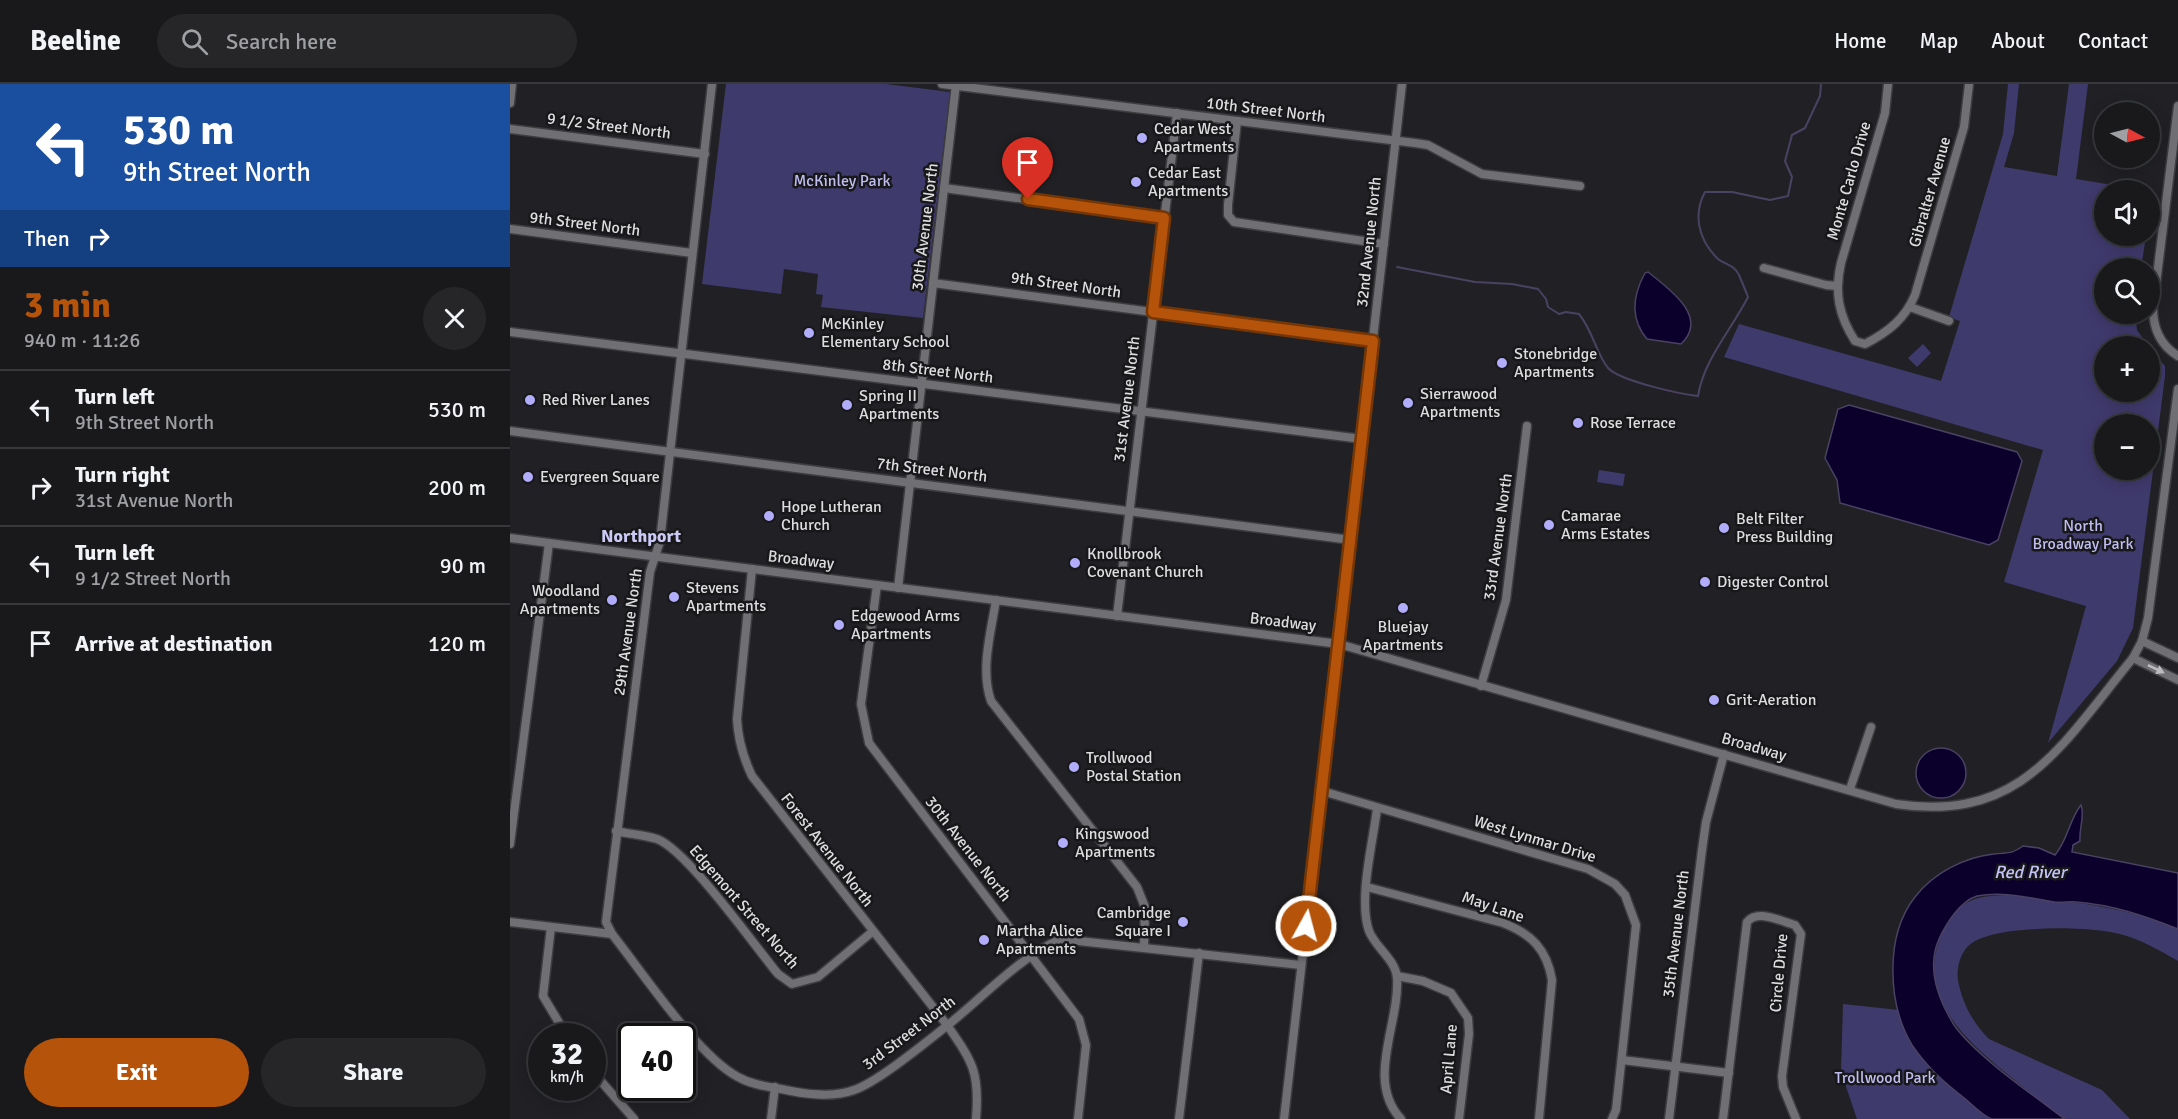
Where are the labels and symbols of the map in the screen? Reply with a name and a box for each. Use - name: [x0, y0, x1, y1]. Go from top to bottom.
- street label: 10th Street North: [1205, 93, 1327, 127]
- north arrow: [2094, 102, 2160, 168]
- street label: 9 1/2 Street North: [546, 108, 672, 144]
- place label: Cedar West Apartments: [1154, 119, 1234, 157]
- street label: Monte Carlo Drive: [1822, 119, 1876, 243]
- marker: Cedar West Apartments: [1135, 131, 1149, 145]
- street label: Gibralter Avenue: [1905, 134, 1955, 250]
- pin: [1002, 137, 1053, 199]
- street label: 30th Avenue North: [907, 162, 943, 292]
- place label: Cedar East Apartments: [1148, 163, 1228, 201]
- park label: McKinley Park: [793, 171, 891, 191]
- marker: Cedar East Apartments: [1129, 175, 1143, 189]
- street label: 32nd Avenue North: [1352, 176, 1386, 308]
- street label: 9th Street North: [528, 207, 642, 241]
- street label: 9th Street North: [1009, 267, 1123, 303]
- place label: McKinley Elementary School: [821, 314, 950, 352]
- marker: McKinley Elementary School: [802, 326, 816, 340]
- street label: 31st Avenue North: [1109, 335, 1145, 463]
- place label: Stonebridge Apartments: [1514, 344, 1597, 382]
- street label: 8th Street North: [881, 354, 995, 388]
- marker: Stonebridge Apartments: [1495, 356, 1509, 370]
- place label: Sierrawood Apartments: [1420, 384, 1500, 422]
- place label: Spring II Apartments: [859, 386, 939, 424]
- place label: Red River Lanes: [542, 390, 650, 410]
- marker: Red River Lanes: [523, 393, 537, 407]
- marker: Sierrawood Apartments: [1401, 396, 1415, 410]
- marker: Spring II Apartments: [840, 398, 854, 412]
- place label: Rose Terrace: [1590, 413, 1676, 433]
- marker: Rose Terrace: [1571, 416, 1585, 430]
- street label: 7th Street North: [875, 453, 989, 487]
- place label: Evergreen Square: [540, 467, 660, 487]
- marker: Evergreen Square: [521, 470, 535, 484]
- street label: 33rd Avenue North: [1479, 472, 1517, 602]
- place label: Hope Lutheran Church: [781, 497, 882, 535]
- place label: Camarae Arms Estates: [1561, 506, 1650, 544]
- marker: Hope Lutheran Church: [762, 509, 776, 523]
- place label: Belt Filter Press Building: [1736, 509, 1833, 547]
- park label: North Broadway Park: [2033, 516, 2133, 554]
- marker: Camarae Arms Estates: [1542, 518, 1556, 532]
- marker: Belt Filter Press Building: [1717, 521, 1731, 535]
- district label: Northport: [601, 525, 681, 547]
- place label: Knollbrook Covenant Church: [1087, 544, 1203, 582]
- street label: Broadway: [767, 546, 836, 574]
- marker: Knollbrook Covenant Church: [1068, 556, 1082, 570]
- street label: 29th Avenue North: [609, 567, 647, 697]
- place label: Digester Control: [1717, 572, 1829, 592]
- marker: Digester Control: [1698, 575, 1712, 589]
- place label: Stevens Apartments: [686, 578, 766, 616]
- place label: Woodland Apartments: [520, 581, 600, 619]
- marker: Stevens Apartments: [667, 590, 681, 604]
- marker: Woodland Apartments: [605, 593, 619, 607]
- marker: Bluejay Apartments: [1396, 601, 1410, 615]
- place label: Edgewood Arms Apartments: [851, 606, 960, 644]
- street label: Broadway: [1249, 608, 1318, 636]
- place label: Bluejay Apartments: [1363, 617, 1443, 655]
- marker: Edgewood Arms Apartments: [832, 618, 846, 632]
- one-way arrow: [2147, 665, 2164, 674]
- place label: Grit-Aeration: [1726, 690, 1816, 710]
- marker: Grit-Aeration: [1707, 693, 1721, 707]
- street label: Broadway: [1719, 728, 1789, 766]
- place label: Trollwood Postal Station: [1086, 748, 1181, 786]
- marker: Trollwood Postal Station: [1067, 760, 1081, 774]
- street label: Forest Avenue North: [776, 789, 878, 911]
- street label: 30th Avenue North: [921, 792, 1015, 906]
- street label: West Lynmar Drive: [1471, 811, 1599, 867]
- place label: Kingswood Apartments: [1075, 824, 1155, 862]
- marker: Kingswood Apartments: [1056, 836, 1070, 850]
- street label: Edgemont Street North: [685, 841, 803, 973]
- water label: Red River: [1994, 861, 2068, 883]
- street label: 35th Avenue North: [1658, 869, 1694, 999]
- street label: May Lane: [1459, 887, 1527, 927]
- position arrow: [1274, 894, 1338, 958]
- place label: Cambridge Square I: [1097, 903, 1171, 941]
- marker: Cambridge Square I: [1176, 915, 1190, 929]
- place label: Martha Alice Apartments: [996, 921, 1083, 959]
- marker: Martha Alice Apartments: [977, 933, 991, 947]
- street label: Circle Drive: [1766, 933, 1792, 1013]
- street label: 3rd Street North: [859, 992, 959, 1074]
- speed limit sign: 40: [618, 1023, 696, 1101]
- street label: April Lane: [1436, 1023, 1462, 1095]
- park label: Trollwood Park: [1835, 1068, 1935, 1088]

